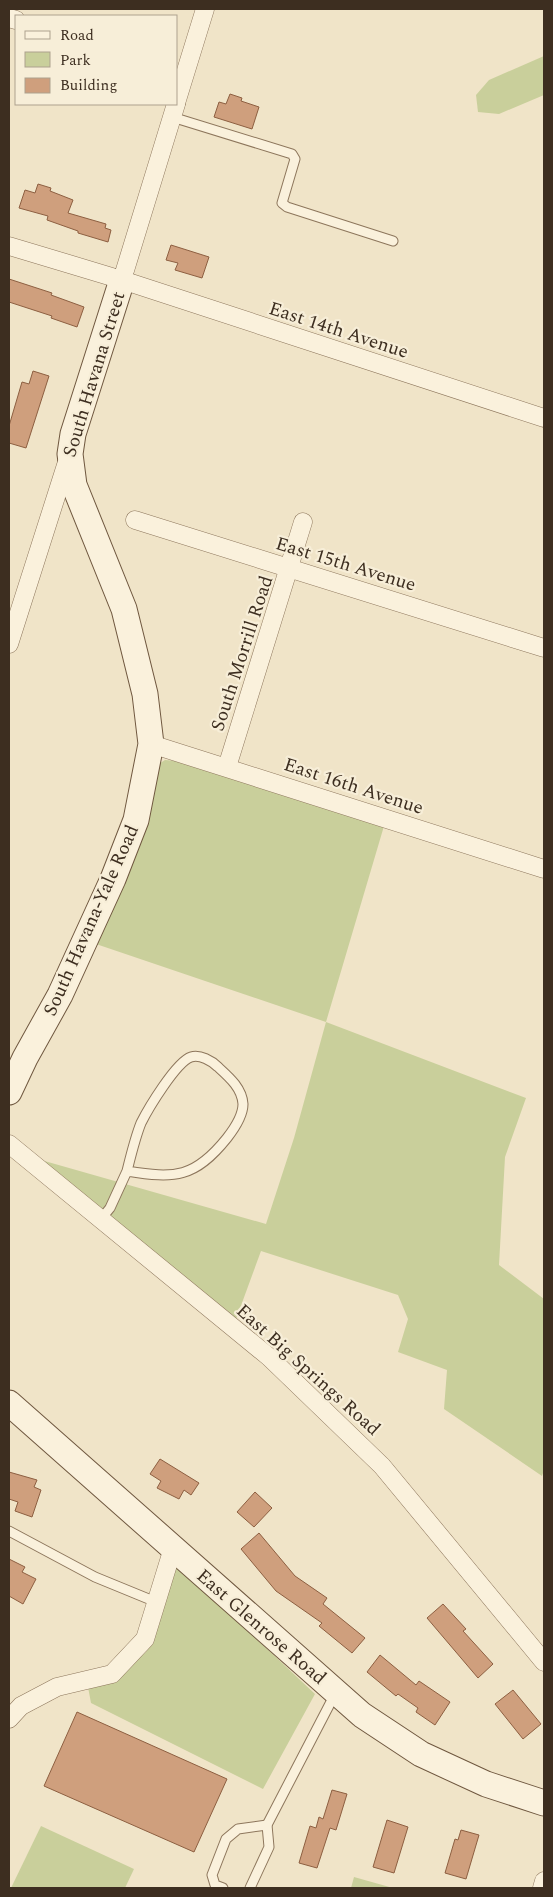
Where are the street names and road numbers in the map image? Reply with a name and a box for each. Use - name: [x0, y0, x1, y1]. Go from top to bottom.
- street label: South Havana Street: [55, 288, 134, 461]
- street label: East 14th Avenue: [265, 294, 412, 367]
- street label: East 15th Avenue: [272, 529, 419, 600]
- street label: South Morrill Road: [204, 572, 281, 735]
- street label: East 16th Avenue: [280, 750, 427, 823]
- street label: South Havana-Yale Road: [36, 820, 147, 1021]
- street label: East Big Springs Road: [229, 1297, 387, 1443]
- street label: East Glenrose Road: [189, 1562, 333, 1692]

